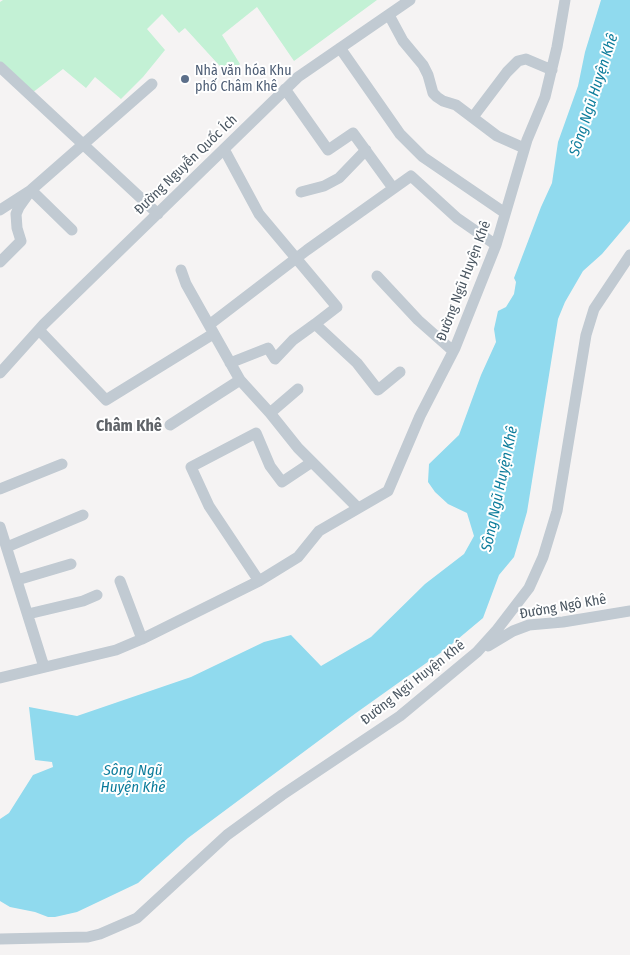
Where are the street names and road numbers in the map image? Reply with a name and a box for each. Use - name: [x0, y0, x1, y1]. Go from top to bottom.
- street label: Đường Nguyễn Quốc Ích: [131, 112, 241, 218]
- street label: Đường Ngũ Huyện Khê: [433, 219, 495, 343]
- street label: Đường Ngô Khê: [518, 591, 608, 623]
- street label: Đường Ngũ Huyện Khê: [358, 637, 468, 729]

